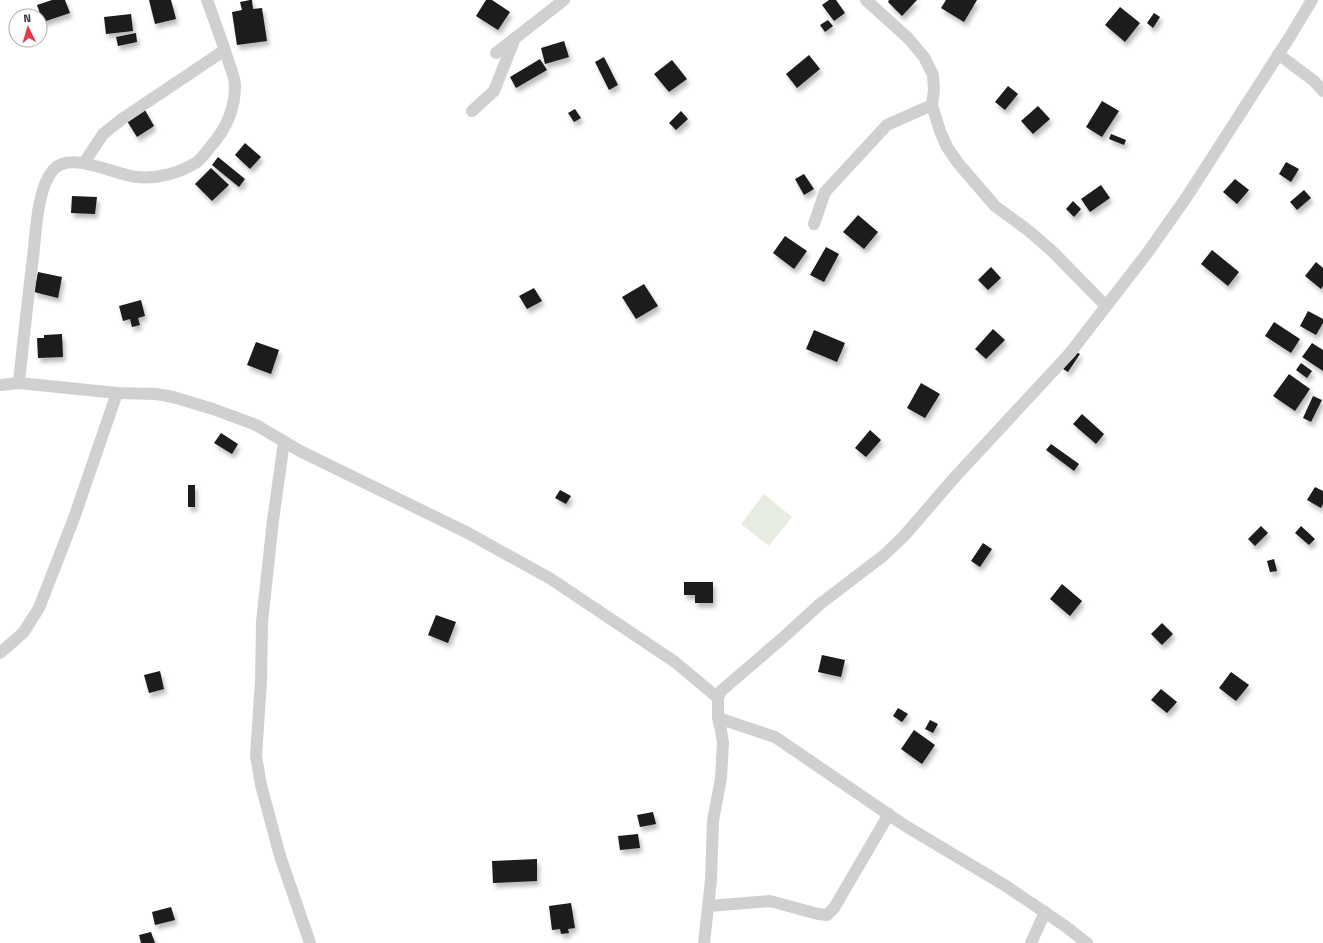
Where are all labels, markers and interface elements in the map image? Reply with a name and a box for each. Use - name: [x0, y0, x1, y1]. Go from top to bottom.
- north arrow: [8, 8, 48, 48]
- text: N: [23, 10, 32, 26]

